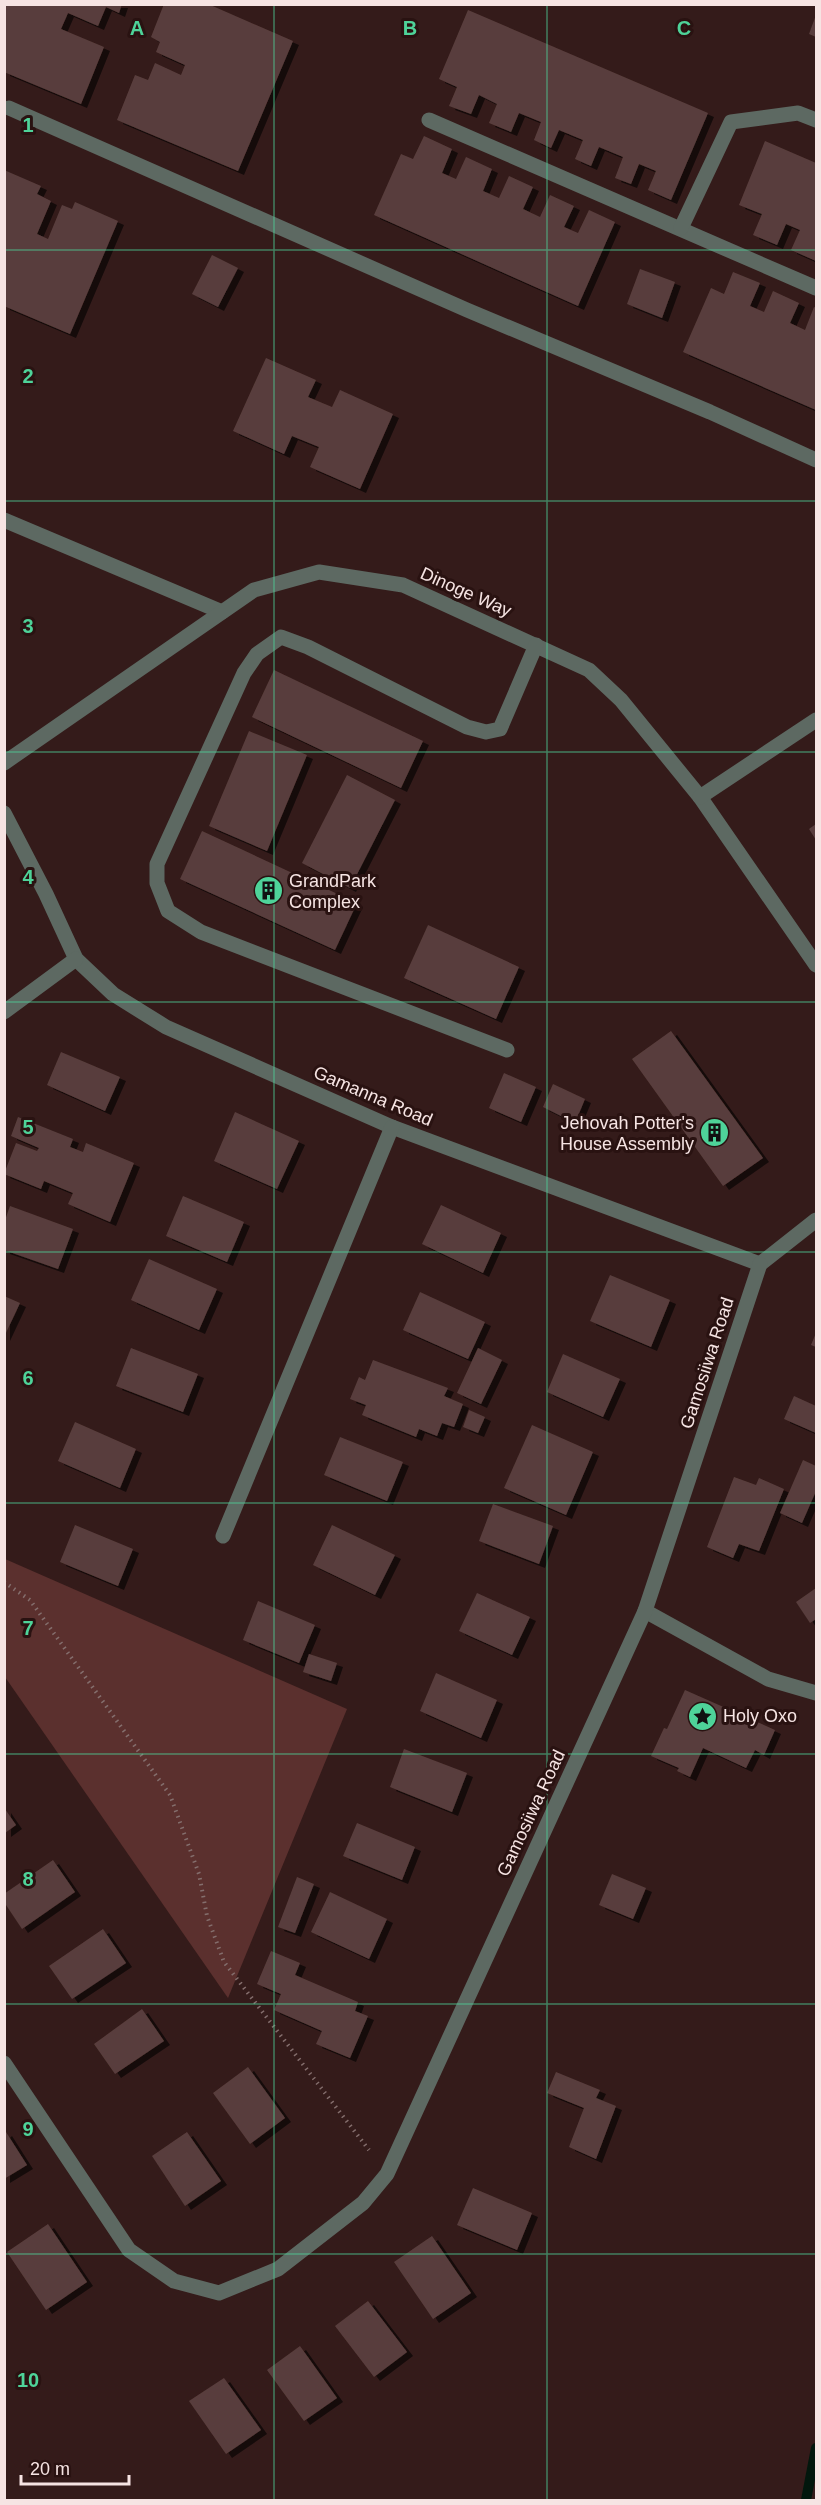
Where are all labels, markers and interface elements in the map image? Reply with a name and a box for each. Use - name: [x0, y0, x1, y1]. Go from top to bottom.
- text: A: [130, 17, 144, 39]
- text: B: [403, 17, 417, 39]
- text: C: [677, 17, 691, 39]
- text: 1: [22, 114, 34, 136]
- text: 2: [22, 365, 34, 387]
- street label: Dinoge Way: [417, 563, 515, 621]
- text: 3: [22, 615, 34, 637]
- text: 4: [22, 866, 34, 888]
- place label: GrandPark Complex: [289, 871, 377, 912]
- building icon: GrandPark Complex: [252, 875, 284, 907]
- street label: Gamanna Road: [311, 1062, 435, 1130]
- place label: Jehovah Potter's House Assembly: [560, 1113, 694, 1154]
- text: 5: [22, 1116, 34, 1138]
- building icon: Jehovah Potter's House Assembly: [699, 1117, 731, 1149]
- street label: Gamosiiwa Road: [676, 1295, 738, 1431]
- text: 6: [22, 1367, 34, 1389]
- text: 7: [22, 1617, 34, 1639]
- place icon: Holy Oxo: [686, 1700, 718, 1732]
- place label: Holy Oxo: [723, 1706, 797, 1726]
- street label: Gamosiiwa Road: [493, 1747, 569, 1879]
- text: 8: [22, 1868, 34, 1890]
- text: 9: [22, 2118, 34, 2140]
- text: 10: [17, 2369, 39, 2391]
- scale bar: [21, 2448, 129, 2486]
- text: 20 m: [30, 2459, 70, 2479]

